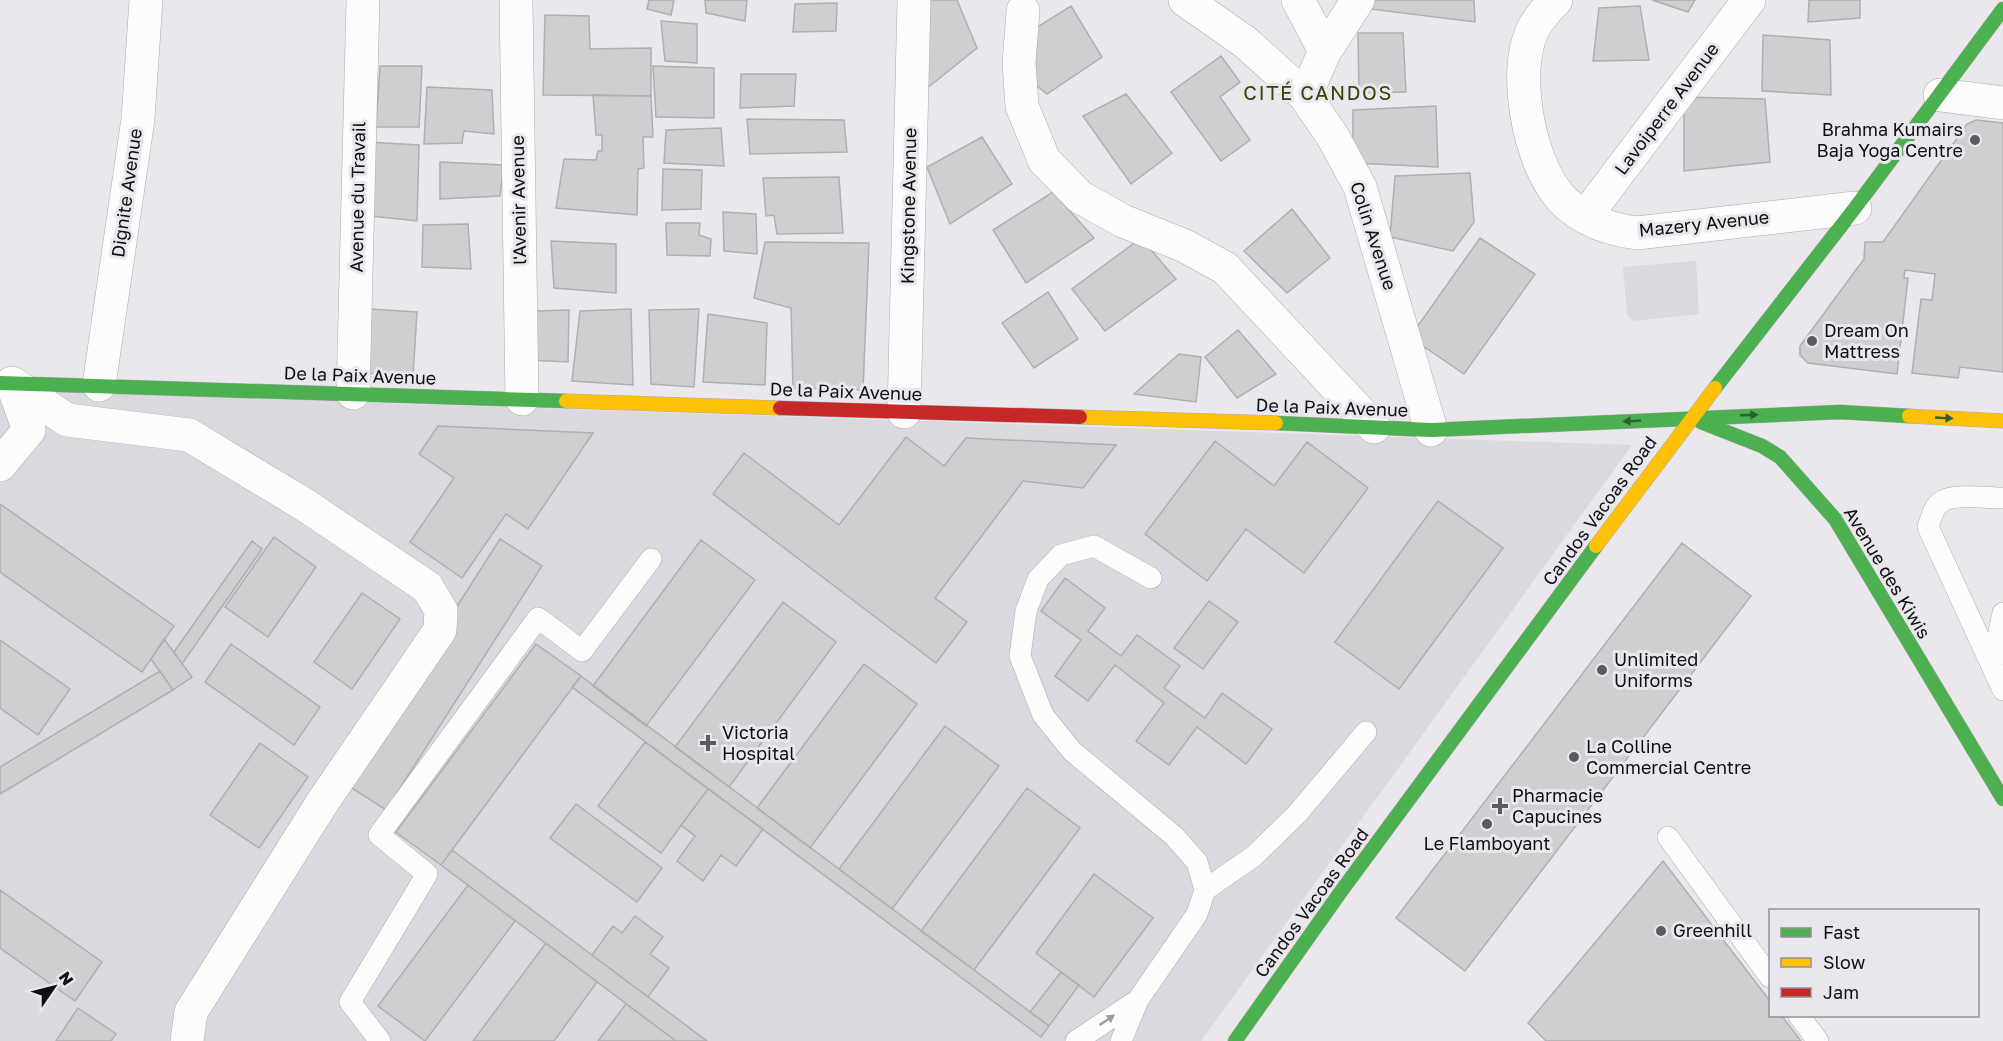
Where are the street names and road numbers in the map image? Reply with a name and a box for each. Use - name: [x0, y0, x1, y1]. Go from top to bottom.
- street label: Lavoiperre Avenue: [1609, 38, 1723, 179]
- street label: Avenue du Travail: [345, 121, 369, 273]
- street label: Dignite Avenue: [106, 127, 146, 259]
- street label: Kingstone Avenue: [896, 128, 920, 284]
- street label: l'Avenir Avenue: [506, 135, 530, 265]
- street label: Colin Avenue: [1346, 179, 1402, 293]
- street label: Mazery Avenue: [1638, 205, 1770, 241]
- street label: De la Paix Avenue: [283, 361, 437, 389]
- street label: De la Paix Avenue: [769, 377, 923, 405]
- street label: De la Paix Avenue: [1255, 393, 1409, 421]
- street label: Candos Vacoas Road: [1538, 431, 1661, 589]
- street label: Avenue des Kiwis: [1840, 503, 1936, 642]
- street label: Candos Vacoas Road: [1250, 823, 1373, 981]

